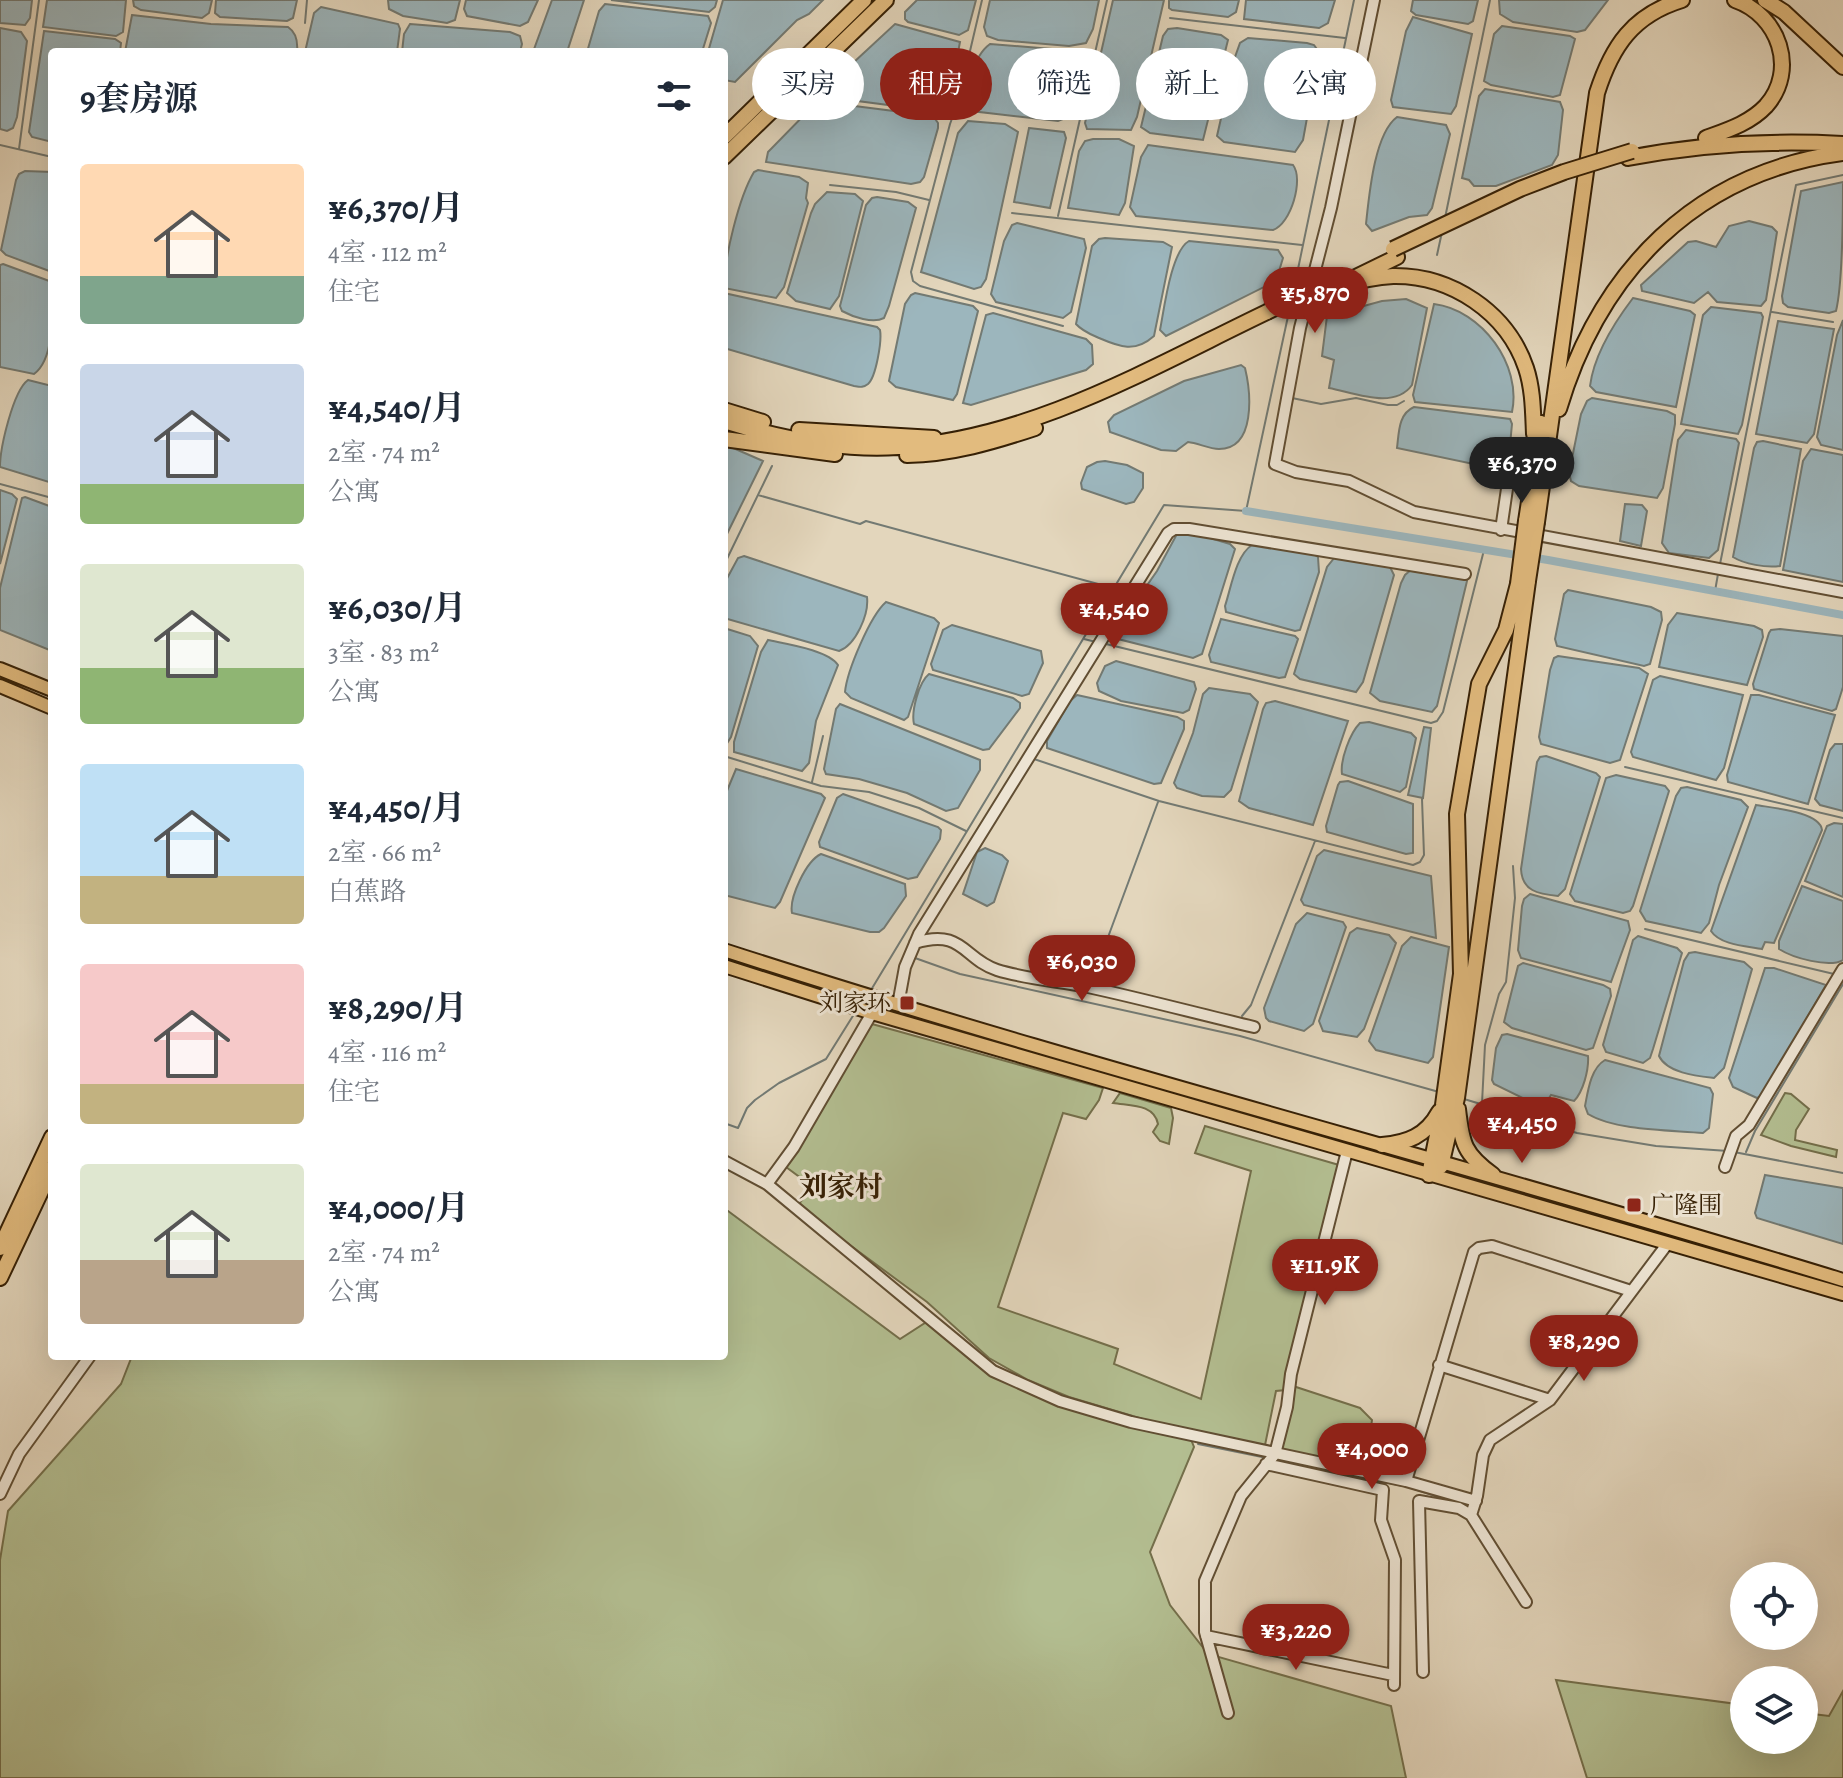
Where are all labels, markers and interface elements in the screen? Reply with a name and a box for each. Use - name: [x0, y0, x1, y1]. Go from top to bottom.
- chip: 买房: [752, 48, 864, 120]
- chip: 租房: [880, 48, 992, 120]
- chip: 筛选: [1008, 48, 1120, 120]
- chip: 新上: [1136, 48, 1248, 120]
- chip: 公寓: [1264, 48, 1376, 120]
- icon: filters: [652, 74, 696, 118]
- text: 9套房源: [80, 75, 198, 122]
- text: ¥6,370/月: [328, 184, 464, 231]
- icon: home: [144, 196, 240, 292]
- text: 4室 · 112 m²: [328, 235, 447, 270]
- pin: ¥5,870: [1250, 267, 1380, 335]
- text: 住宅: [328, 274, 380, 309]
- text: ¥5,870: [1280, 275, 1350, 310]
- text: ¥4,540/月: [328, 384, 465, 431]
- icon: home: [144, 396, 240, 492]
- text: 2室 · 74 m²: [328, 435, 440, 470]
- pin: ¥6,370: [1457, 437, 1587, 505]
- text: ¥6,370: [1487, 445, 1557, 480]
- text: 公寓: [328, 474, 380, 509]
- pin: ¥4,540: [1049, 583, 1179, 651]
- text: ¥6,030/月: [328, 584, 467, 631]
- text: ¥4,540: [1079, 591, 1149, 626]
- icon: home: [144, 596, 240, 692]
- text: 3室 · 83 m²: [328, 635, 439, 670]
- text: 公寓: [328, 674, 380, 709]
- text: ¥4,450/月: [328, 784, 465, 831]
- icon: home: [144, 796, 240, 892]
- text: 2室 · 66 m²: [328, 835, 441, 870]
- text: 白蕉路: [328, 874, 406, 909]
- pin: ¥6,030: [1017, 935, 1147, 1003]
- text: ¥6,030: [1046, 943, 1118, 978]
- text: ¥8,290/月: [328, 984, 467, 1031]
- place label: 刘家环: [819, 987, 891, 1019]
- marker: 刘家环: [898, 994, 916, 1012]
- icon: home: [144, 996, 240, 1092]
- text: 4室 · 116 m²: [328, 1035, 446, 1070]
- text: 住宅: [328, 1074, 380, 1109]
- pin: ¥4,450: [1457, 1097, 1587, 1165]
- text: ¥4,450: [1487, 1105, 1557, 1140]
- district label: 刘家村: [799, 1168, 883, 1206]
- text: ¥4,000/月: [328, 1184, 469, 1231]
- place label: 广隆围: [1650, 1189, 1722, 1221]
- icon: home: [144, 1196, 240, 1292]
- marker: 广隆围: [1625, 1196, 1643, 1214]
- text: 2室 · 74 m²: [328, 1235, 440, 1270]
- pin: ¥11.9K: [1260, 1239, 1390, 1307]
- text: ¥11.9K: [1290, 1247, 1360, 1282]
- text: 公寓: [328, 1274, 380, 1309]
- pin: ¥8,290: [1519, 1315, 1649, 1383]
- text: ¥8,290: [1548, 1323, 1620, 1358]
- pin: ¥4,000: [1307, 1423, 1437, 1491]
- text: ¥4,000: [1335, 1431, 1409, 1466]
- map controls: [1730, 1562, 1818, 1754]
- button: locate: [1730, 1562, 1818, 1650]
- pin: ¥3,220: [1231, 1604, 1361, 1672]
- text: ¥3,220: [1260, 1612, 1332, 1647]
- button: layers: [1730, 1666, 1818, 1754]

